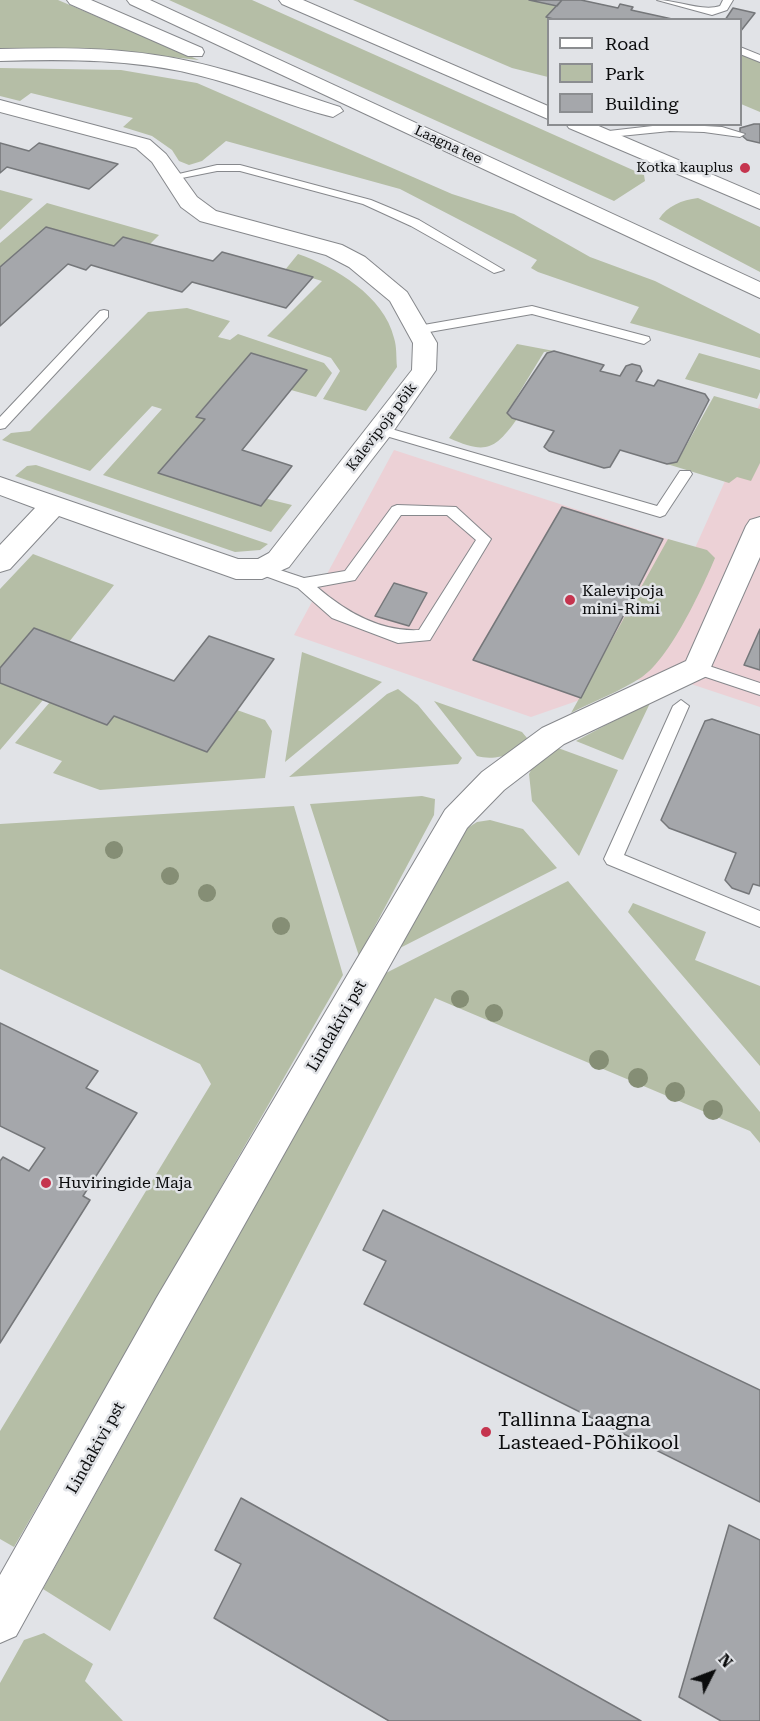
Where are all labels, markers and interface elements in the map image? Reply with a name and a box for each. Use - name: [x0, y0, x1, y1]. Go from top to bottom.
- legend: [547, 18, 742, 126]
- text: Road: [605, 33, 649, 54]
- text: Park: [605, 63, 645, 84]
- text: Building: [605, 93, 679, 114]
- street label: Laagna tee: [412, 122, 484, 168]
- place label: Kotka kauplus: [636, 160, 733, 176]
- marker: Kotka kauplus: [738, 161, 752, 175]
- street label: Kalevipoja põik: [343, 380, 421, 474]
- place label: Kalevipoja mini-Rimi: [582, 581, 664, 619]
- marker: Kalevipoja mini-Rimi: [563, 593, 577, 607]
- street label: Lindakivi pst: [303, 977, 371, 1075]
- place label: Huviringide Maja: [58, 1173, 192, 1193]
- marker: Huviringide Maja: [39, 1176, 53, 1190]
- street label: Lindakivi pst: [63, 1399, 129, 1497]
- place label: Tallinna Laagna Lasteaed-Põhikool: [498, 1408, 679, 1455]
- marker: Tallinna Laagna Lasteaed-Põhikool: [479, 1425, 493, 1439]
- north arrow: [682, 1643, 742, 1703]
- text: N: [715, 1650, 737, 1672]

